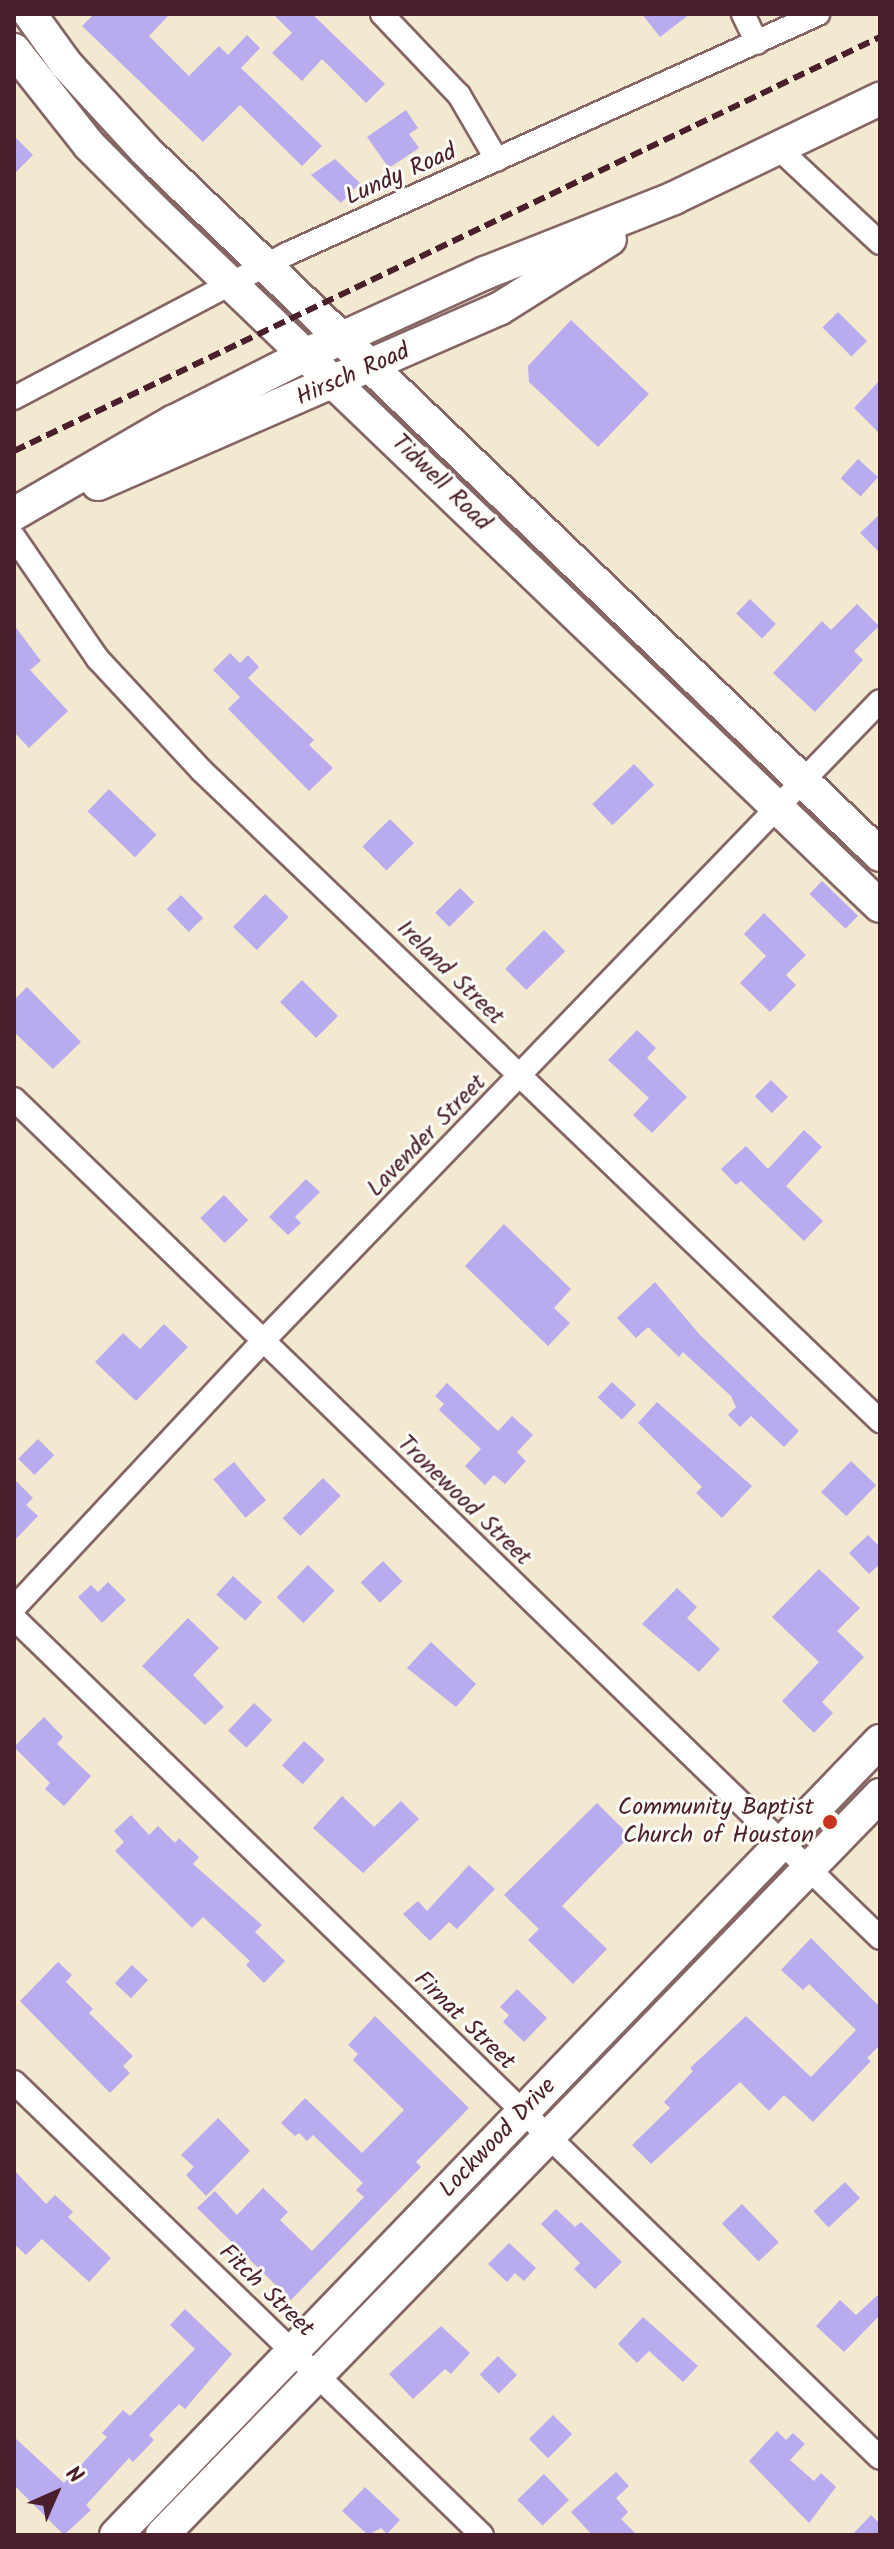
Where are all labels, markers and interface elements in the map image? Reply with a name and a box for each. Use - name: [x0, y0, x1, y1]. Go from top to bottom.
- street label: Lundy Road: [341, 138, 461, 212]
- street label: Hirsch Road: [292, 337, 414, 413]
- street label: Tidwell Road: [385, 429, 497, 537]
- street label: Ireland Street: [390, 915, 510, 1031]
- street label: Lavender Street: [361, 1069, 493, 1203]
- street label: Tronewood Street: [391, 1430, 537, 1572]
- place label: Community Baptist Church of Houston: [618, 1794, 814, 1850]
- marker: Community Baptist Church of Houston: [821, 1813, 839, 1831]
- street label: Firnat Street: [407, 1965, 521, 2077]
- street label: Lockwood Drive: [434, 2072, 562, 2204]
- street label: Fitch Street: [212, 2238, 320, 2344]
- north arrow: [16, 2453, 96, 2533]
- text: N: [56, 2458, 91, 2493]

